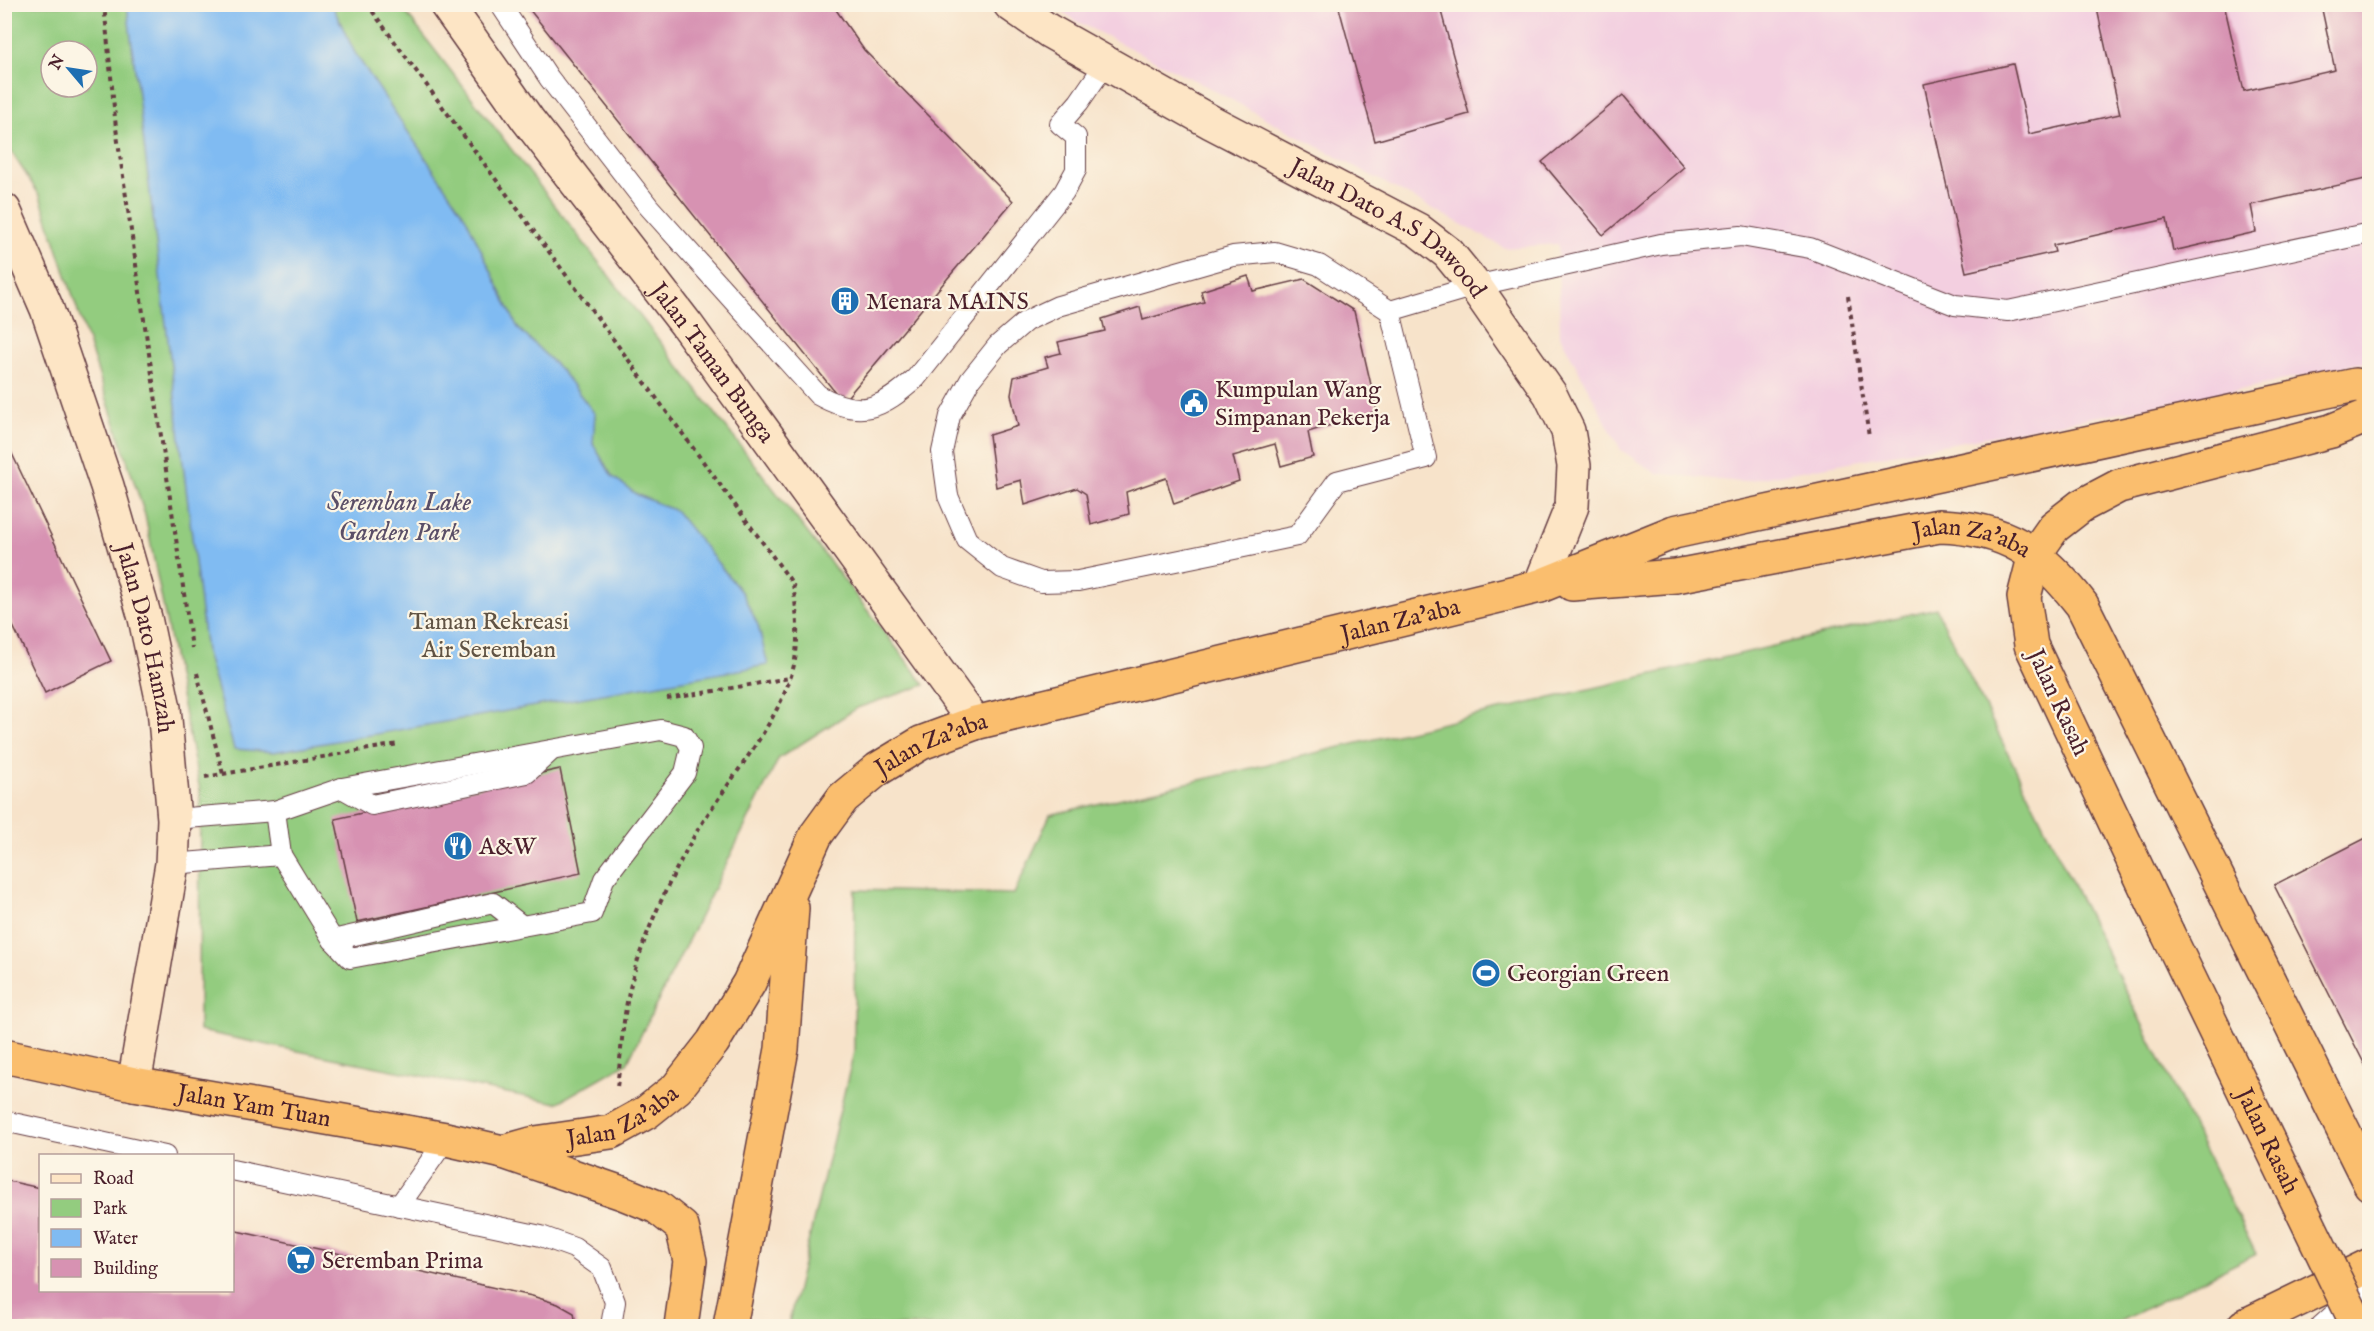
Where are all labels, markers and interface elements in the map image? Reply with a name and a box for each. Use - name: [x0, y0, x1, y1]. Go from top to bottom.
- north arrow: [39, 39, 99, 99]
- text: N: [45, 52, 70, 74]
- street label: Jalan Dato A.S Dawood: [1281, 150, 1493, 305]
- street label: Jalan Taman Bunga: [641, 274, 782, 450]
- building icon: Menara MAINS: [829, 285, 861, 317]
- place label: Menara MAINS: [866, 287, 1029, 318]
- place label: Kumpulan Wang Simpanan Pekerja: [1215, 375, 1391, 434]
- public building icon: Kumpulan Wang Simpanan Pekerja: [1178, 387, 1210, 419]
- water label: Seremban Lake Garden Park: [327, 486, 472, 549]
- street label: Jalan Za'aba: [1907, 512, 2037, 566]
- street label: Jalan Dato Hamzah: [106, 537, 180, 735]
- street label: Jalan Za'aba: [1335, 592, 1464, 652]
- park label: Taman Rekreasi Air Seremban: [409, 607, 569, 666]
- street label: Jalan Rasah: [2018, 641, 2096, 761]
- street label: Jalan Za'aba: [867, 706, 991, 786]
- restaurant icon: A&W: [442, 830, 474, 862]
- place label: A&W: [478, 832, 537, 863]
- sports icon: Georgian Green: [1470, 957, 1502, 989]
- place label: Georgian Green: [1507, 959, 1670, 990]
- street label: Jalan Yam Tuan: [172, 1077, 333, 1135]
- street label: Jalan Za'aba: [562, 1078, 686, 1156]
- street label: Jalan Rasah: [2227, 1080, 2306, 1200]
- legend: [39, 1154, 234, 1292]
- text: Road: [93, 1168, 134, 1191]
- text: Park: [93, 1198, 128, 1221]
- text: Water: [93, 1228, 138, 1251]
- supermarket icon: Seremban Prima: [285, 1244, 317, 1276]
- place label: Seremban Prima: [322, 1246, 483, 1277]
- text: Building: [93, 1258, 158, 1281]

